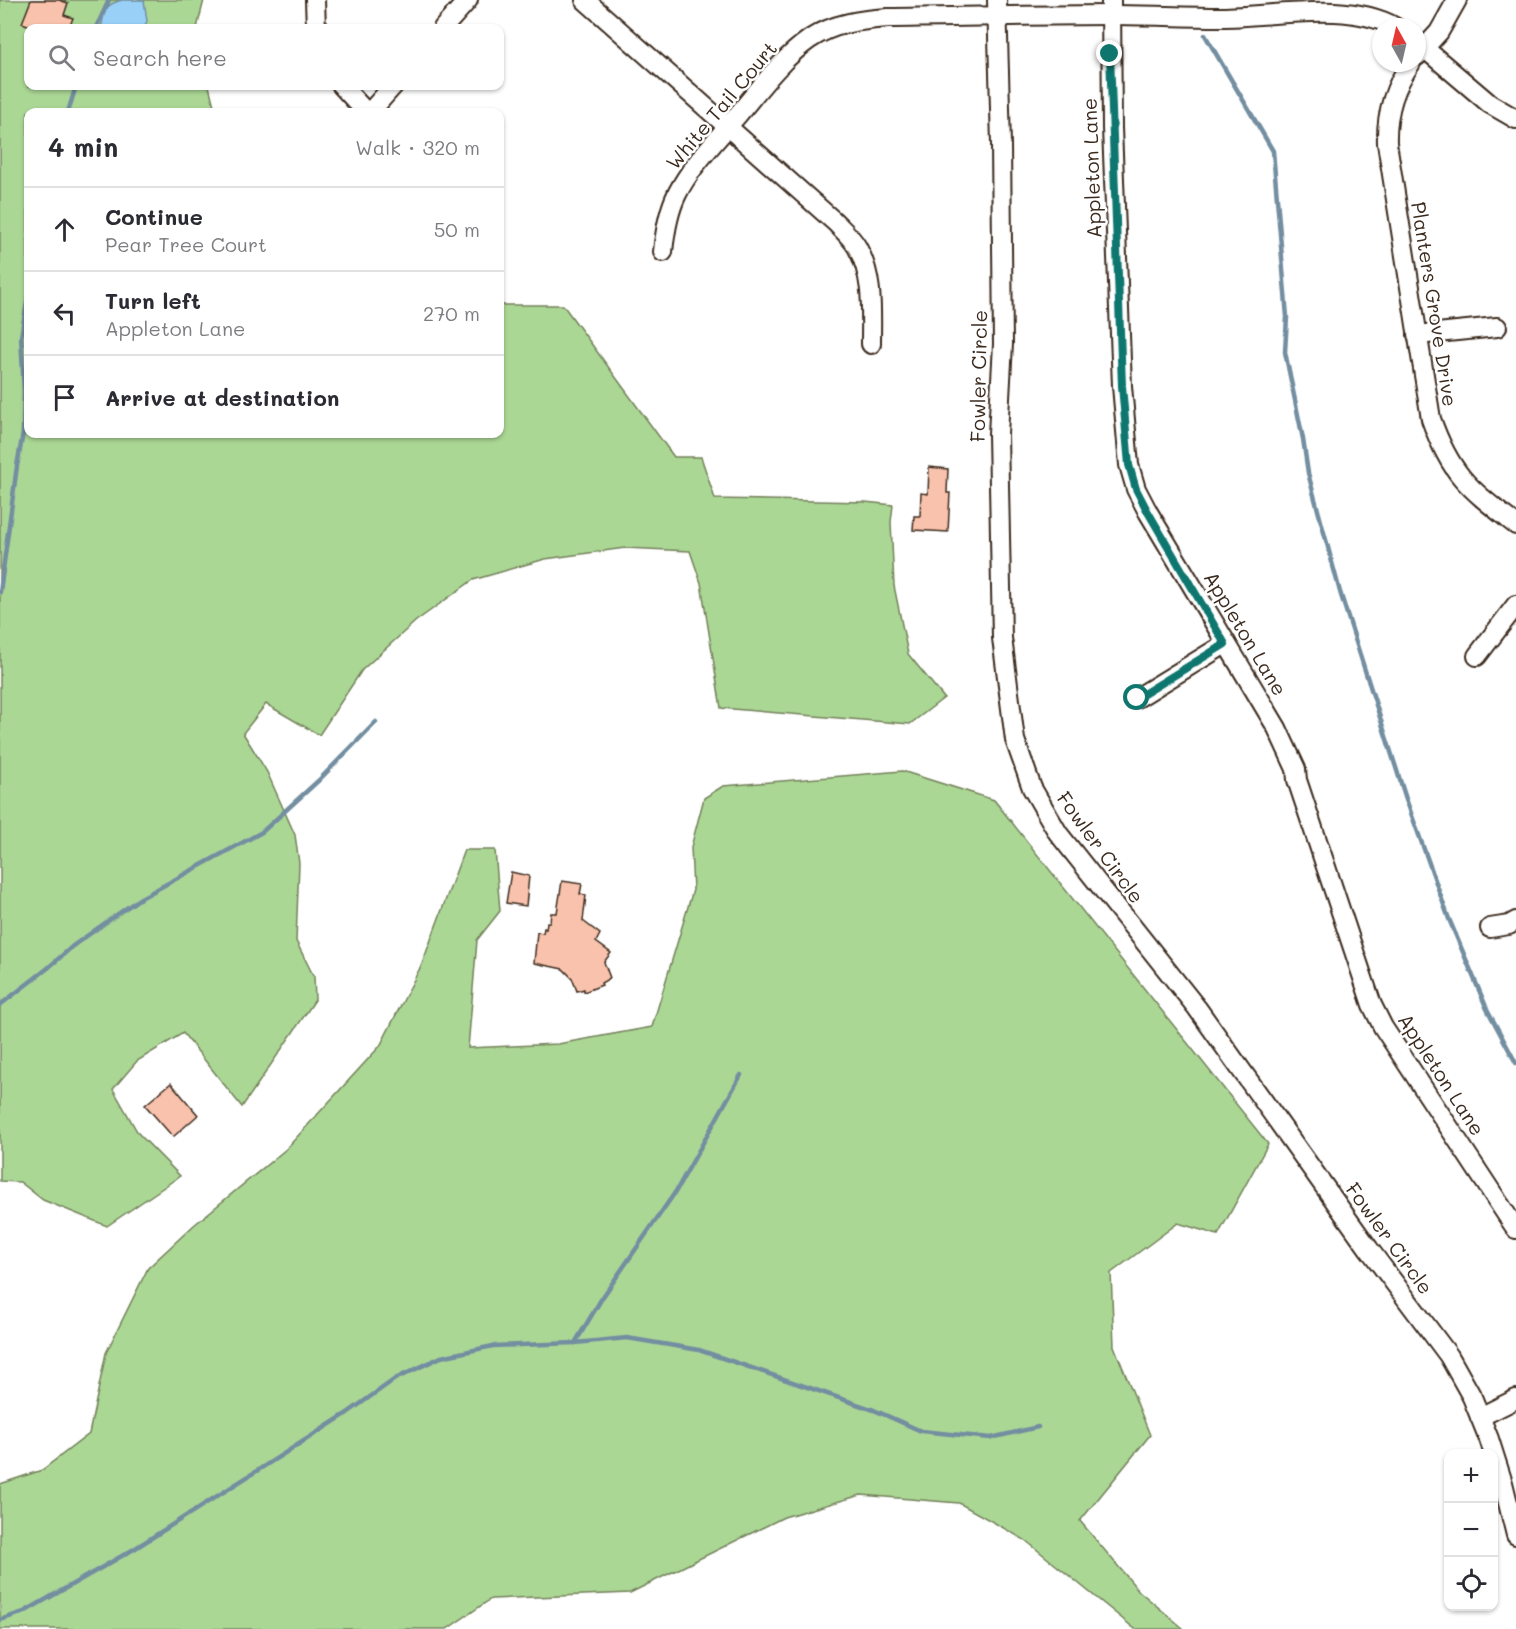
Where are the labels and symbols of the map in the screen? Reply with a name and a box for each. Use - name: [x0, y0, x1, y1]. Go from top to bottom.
- north arrow: [1372, 18, 1426, 72]
- street label: White Tail Court: [660, 36, 782, 174]
- route end: [1096, 40, 1122, 66]
- street label: Appleton Lane: [1076, 97, 1106, 239]
- street label: Planters Grove Drive: [1406, 200, 1464, 408]
- street label: Fowler Circle: [964, 310, 992, 442]
- street label: Appleton Lane: [1199, 566, 1293, 700]
- route start: [1123, 684, 1149, 710]
- street label: Fowler Circle: [1052, 786, 1150, 908]
- street label: Appleton Lane: [1393, 1008, 1491, 1140]
- street label: Fowler Circle: [1341, 1177, 1439, 1299]

